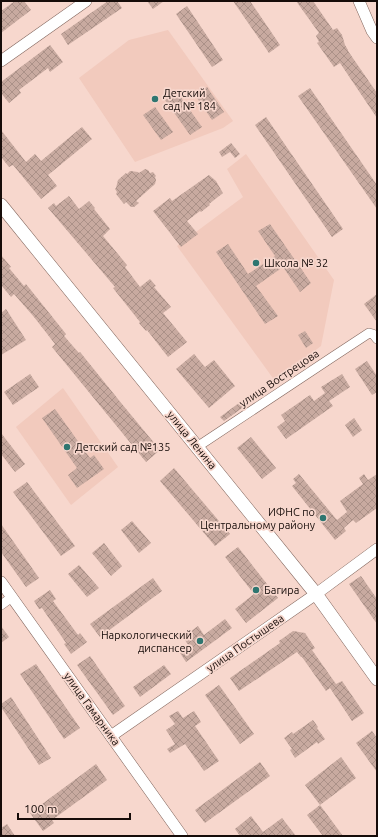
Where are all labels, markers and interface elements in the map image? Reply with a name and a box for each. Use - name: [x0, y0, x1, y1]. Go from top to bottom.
- place label: Детский сад № 184: [163, 87, 216, 112]
- marker: Детский сад № 184: [150, 94, 160, 104]
- place label: Школа № 32: [264, 257, 328, 269]
- marker: Школа № 32: [251, 258, 261, 268]
- street label: улица Вострецова: [237, 347, 321, 409]
- street label: улица Ленина: [165, 409, 219, 471]
- place label: Детский сад №135: [75, 441, 170, 453]
- marker: Детский сад №135: [62, 442, 72, 452]
- place label: ИФНС по Центральному району: [200, 506, 316, 531]
- marker: ИФНС по Центральному району: [318, 513, 328, 523]
- place label: Багира: [264, 584, 299, 596]
- marker: Багира: [251, 585, 261, 595]
- street label: улица Постышева: [204, 612, 286, 674]
- place label: Наркологический диспансер: [101, 629, 192, 654]
- marker: Наркологический диспансер: [195, 636, 205, 646]
- street label: улица Гамарника: [62, 670, 122, 748]
- scale bar: [18, 795, 130, 821]
- text: 100 m: [24, 802, 57, 815]

